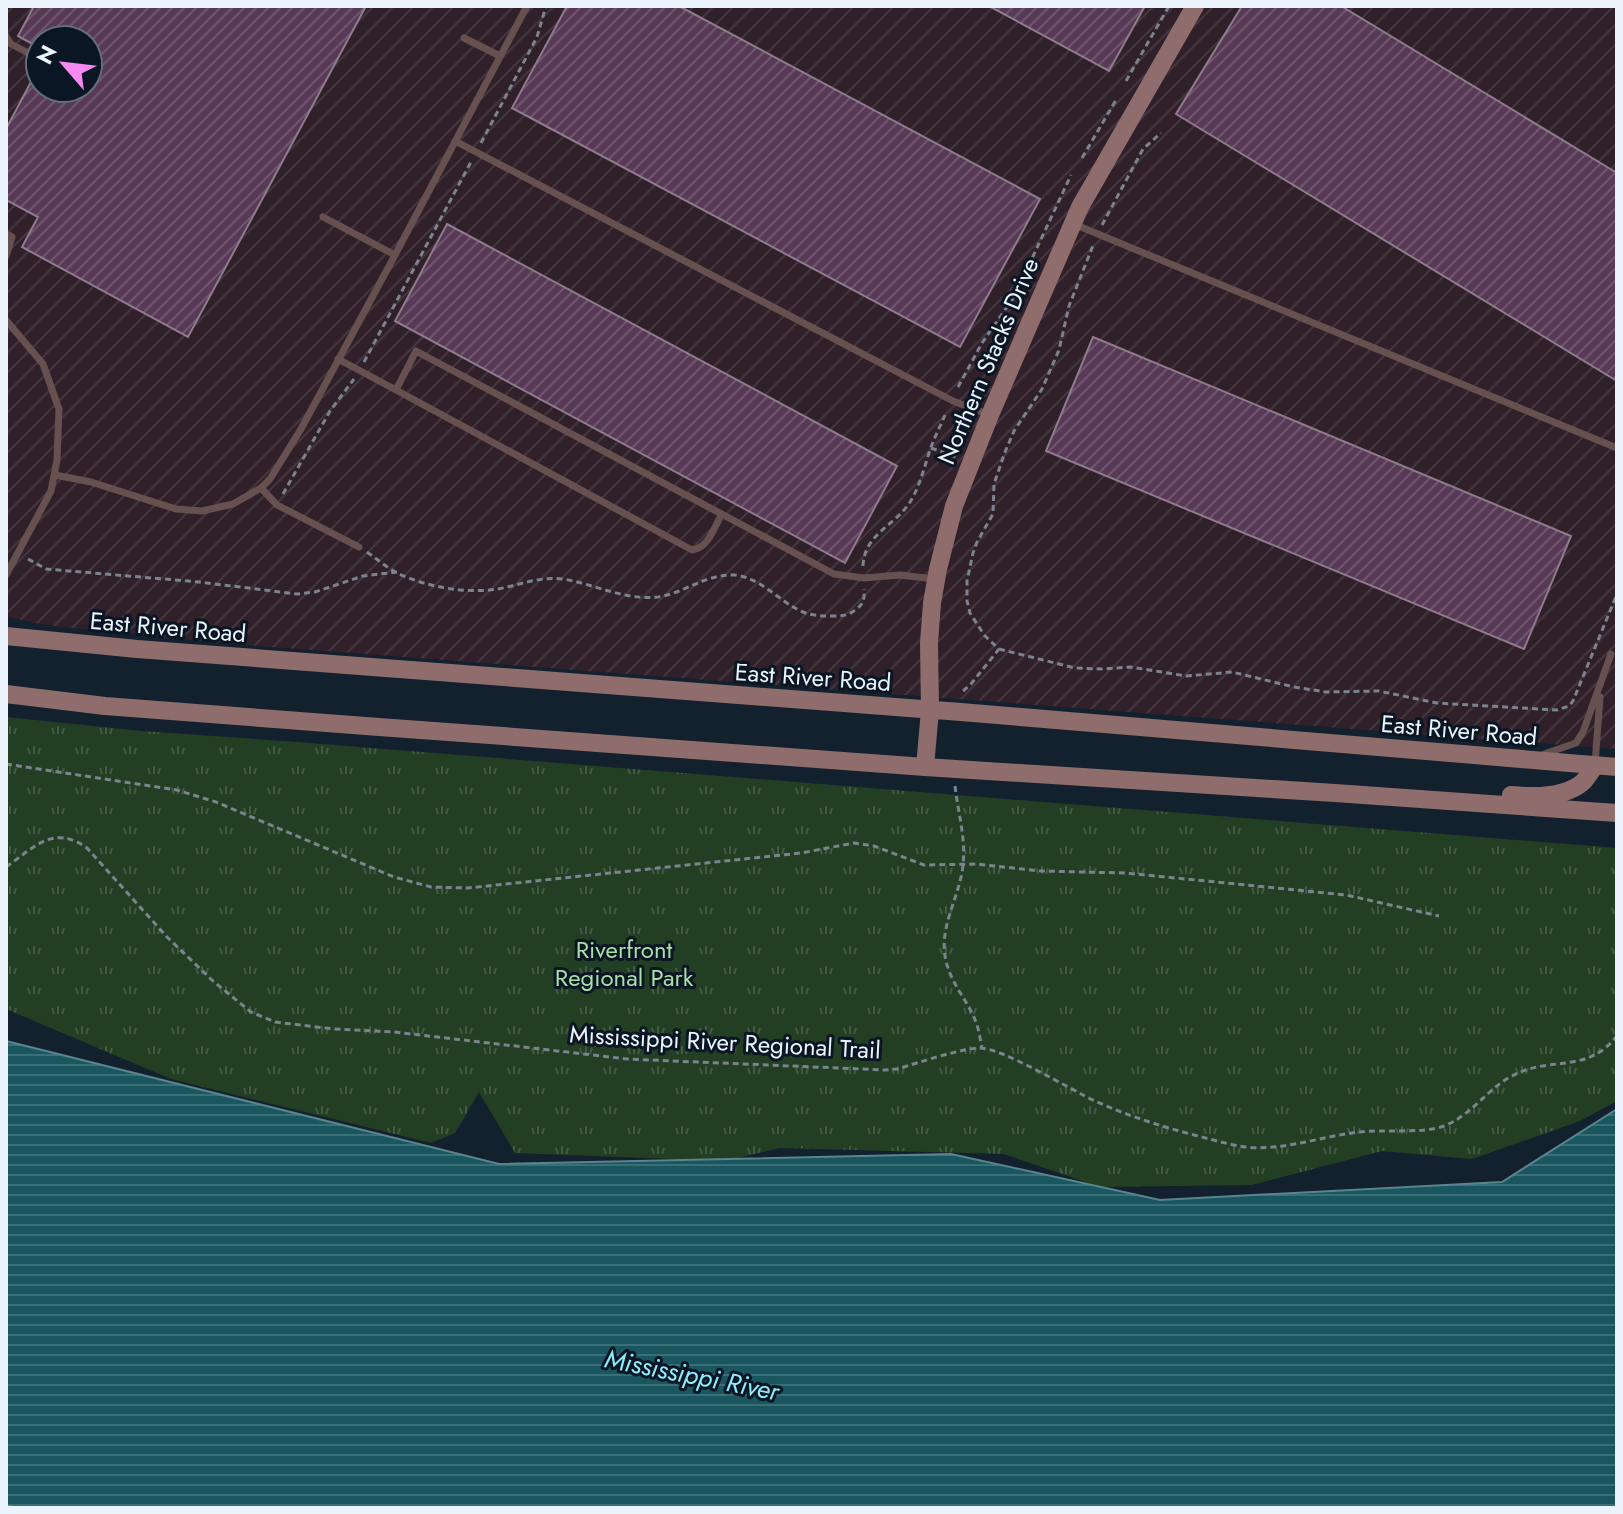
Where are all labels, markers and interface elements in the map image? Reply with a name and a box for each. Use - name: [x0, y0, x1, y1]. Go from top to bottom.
- north arrow: [24, 24, 104, 104]
- text: N: [28, 39, 65, 70]
- street label: Northern Stacks Drive: [929, 252, 1047, 470]
- street label: East River Road: [88, 603, 248, 651]
- street label: East River Road: [734, 654, 892, 700]
- street label: East River Road: [1379, 706, 1539, 754]
- park label: Riverfront Regional Park: [555, 932, 694, 995]
- street label: Mississippi River Regional Trail: [568, 1016, 882, 1068]
- water label: Mississippi River: [602, 1339, 784, 1411]

